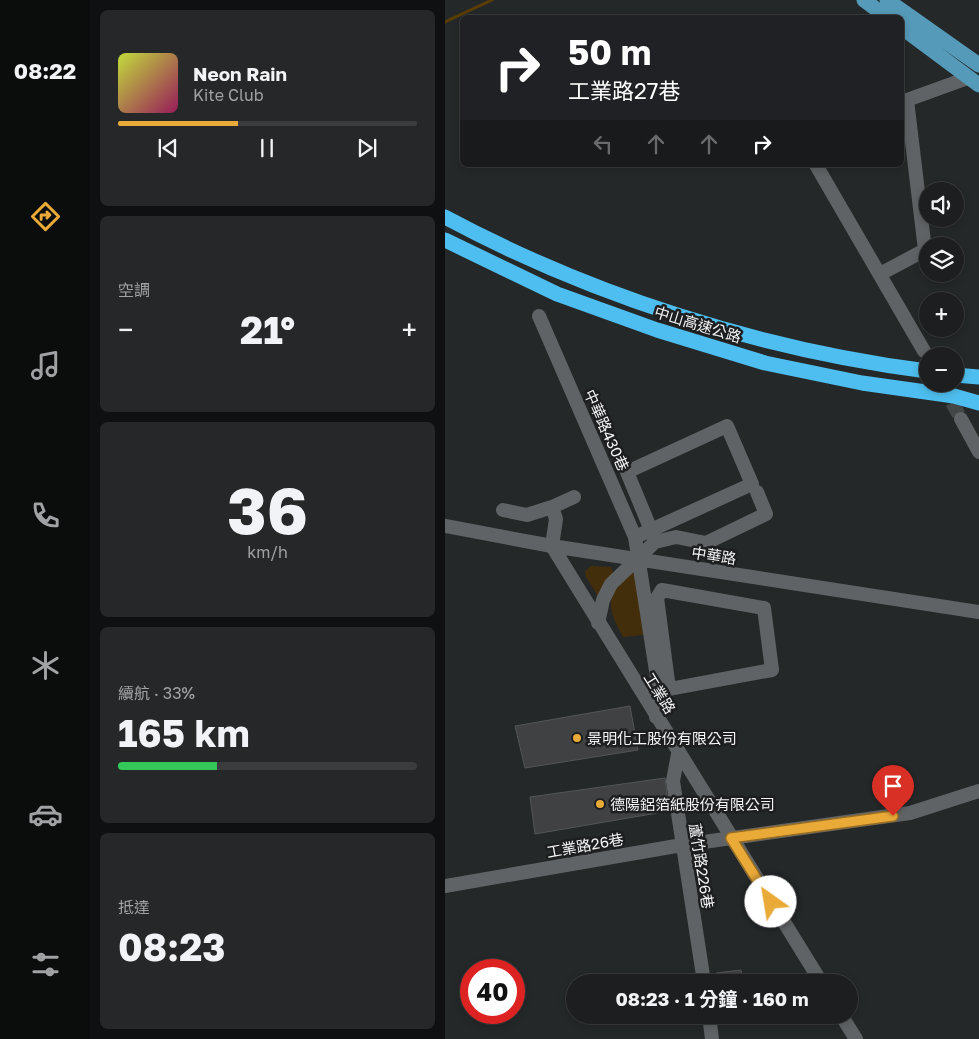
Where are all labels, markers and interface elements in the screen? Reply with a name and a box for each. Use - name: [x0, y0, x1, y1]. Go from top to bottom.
- text: 50 m: [568, 31, 651, 73]
- icon: right: [485, 35, 550, 100]
- text: 08:22: [14, 57, 76, 84]
- text: Neon Rain: [193, 62, 287, 85]
- text: 工業路27巷: [568, 77, 680, 104]
- text: Kite Club: [193, 85, 264, 105]
- icon: left: [589, 130, 617, 158]
- icon: ahead: [642, 130, 670, 158]
- icon: ahead: [695, 130, 723, 158]
- icon: right: [748, 130, 776, 158]
- icon: previous: [154, 134, 182, 162]
- icon: pause: [253, 134, 281, 162]
- icon: next: [353, 134, 381, 162]
- map controls: [919, 182, 964, 392]
- button: sound: [919, 182, 964, 227]
- icon: directions: [28, 199, 63, 234]
- button: layers: [919, 237, 964, 282]
- text: 空調: [118, 280, 150, 300]
- button: +: [919, 292, 964, 337]
- street label: 中山高速公路: [652, 302, 744, 346]
- text: 21°: [240, 307, 295, 352]
- text: −: [118, 313, 133, 346]
- text: +: [402, 313, 417, 346]
- button: −: [919, 347, 964, 392]
- icon: music: [28, 348, 63, 383]
- street label: 中華路430巷: [581, 386, 633, 474]
- text: 36: [227, 470, 308, 548]
- icon: phone: [28, 498, 63, 533]
- text: km/h: [247, 542, 288, 562]
- street label: 中華路: [690, 543, 738, 567]
- icon: climate: [28, 648, 63, 683]
- street label: 工業路: [640, 669, 680, 717]
- text: 續航 · 33%: [118, 683, 195, 703]
- text: 165 km: [118, 710, 250, 755]
- place label: 景明化工股份有限公司: [587, 729, 737, 747]
- marker: 景明化工股份有限公司: [571, 732, 583, 744]
- pin: [872, 765, 914, 816]
- icon: arrive: [879, 772, 907, 800]
- place label: 德陽鋁箔紙股份有限公司: [610, 795, 775, 813]
- icon: car: [28, 797, 63, 832]
- marker: 德陽鋁箔紙股份有限公司: [594, 798, 606, 810]
- street label: 蘆竹路226巷: [686, 822, 718, 910]
- street label: 工業路26巷: [545, 829, 625, 861]
- position arrow: [744, 875, 796, 927]
- text: 抵達: [118, 897, 150, 917]
- text: 08:23: [118, 924, 226, 969]
- icon: filters: [28, 947, 63, 982]
- speed limit sign: 40: [460, 959, 525, 1024]
- text: 08:23 · 1 分鐘 · 160 m: [615, 987, 809, 1010]

